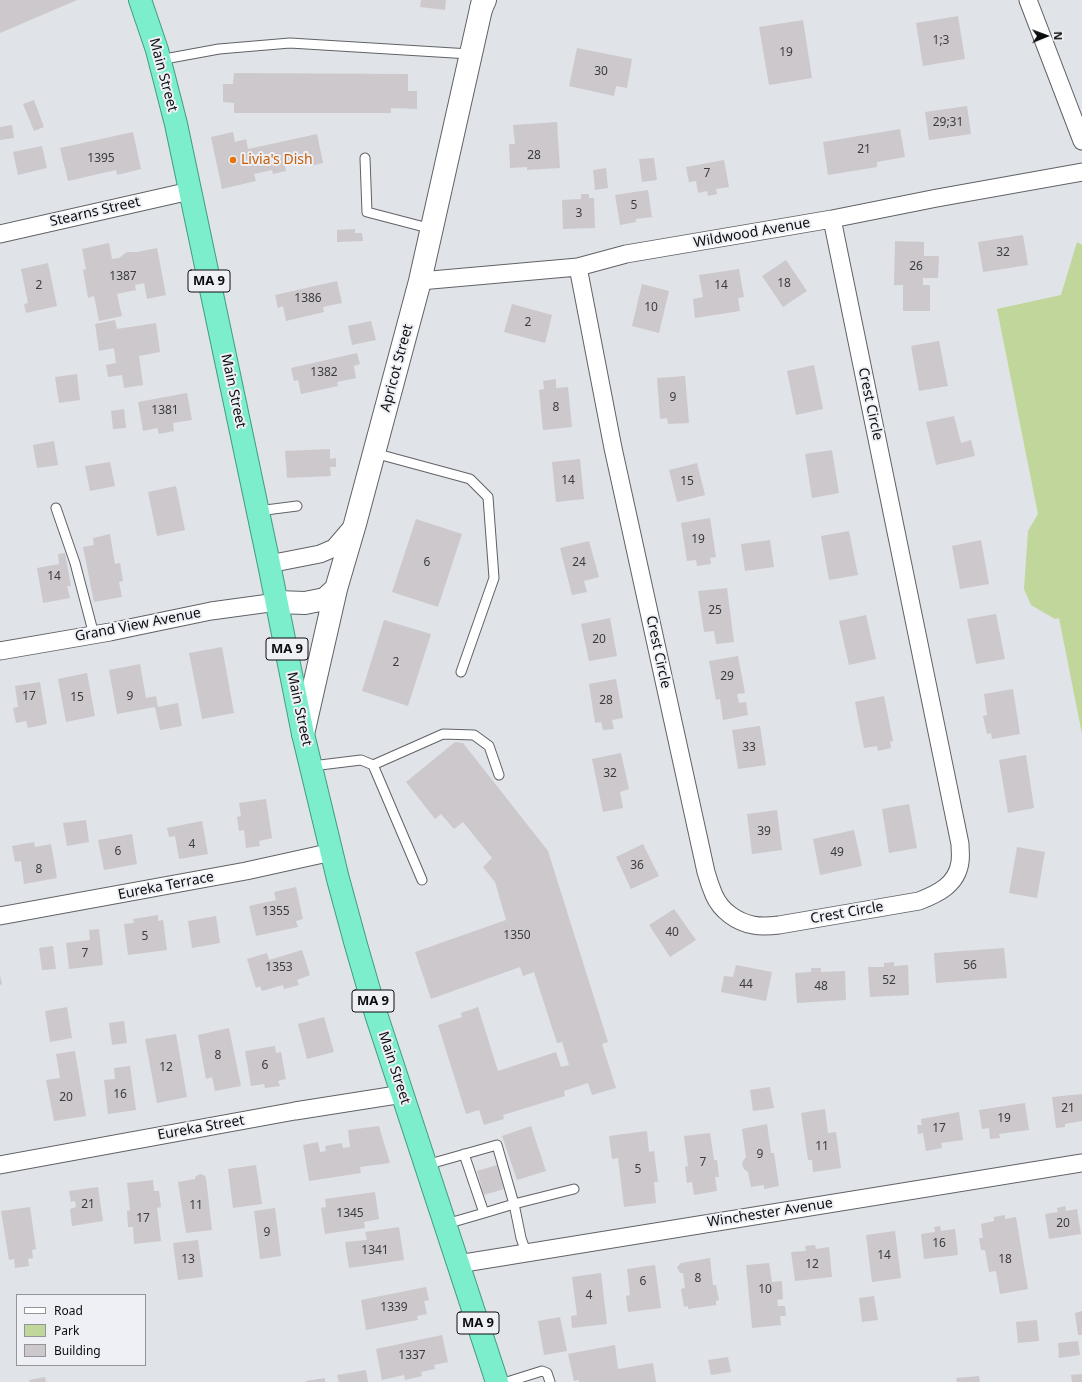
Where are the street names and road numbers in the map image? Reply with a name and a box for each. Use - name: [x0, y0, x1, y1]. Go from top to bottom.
- street label: Main Street: [145, 36, 181, 114]
- street label: Stearns Street: [48, 193, 142, 231]
- street label: Wildwood Avenue: [692, 214, 812, 252]
- road number: MA 9: [188, 270, 230, 292]
- street label: Apricot Street: [377, 322, 417, 414]
- street label: Main Street: [217, 352, 249, 430]
- street label: Crest Circle: [854, 366, 886, 442]
- street label: Grand View Avenue: [74, 605, 202, 645]
- street label: Crest Circle: [642, 614, 674, 690]
- road number: MA 9: [266, 638, 308, 660]
- street label: Main Street: [283, 670, 315, 748]
- street label: Eureka Terrace: [117, 868, 215, 904]
- street label: Crest Circle: [809, 898, 885, 928]
- road number: MA 9: [352, 990, 394, 1012]
- street label: Main Street: [374, 1029, 414, 1107]
- street label: Eureka Street: [156, 1112, 246, 1144]
- street label: Winchester Avenue: [706, 1195, 834, 1231]
- road number: MA 9: [457, 1312, 499, 1334]

